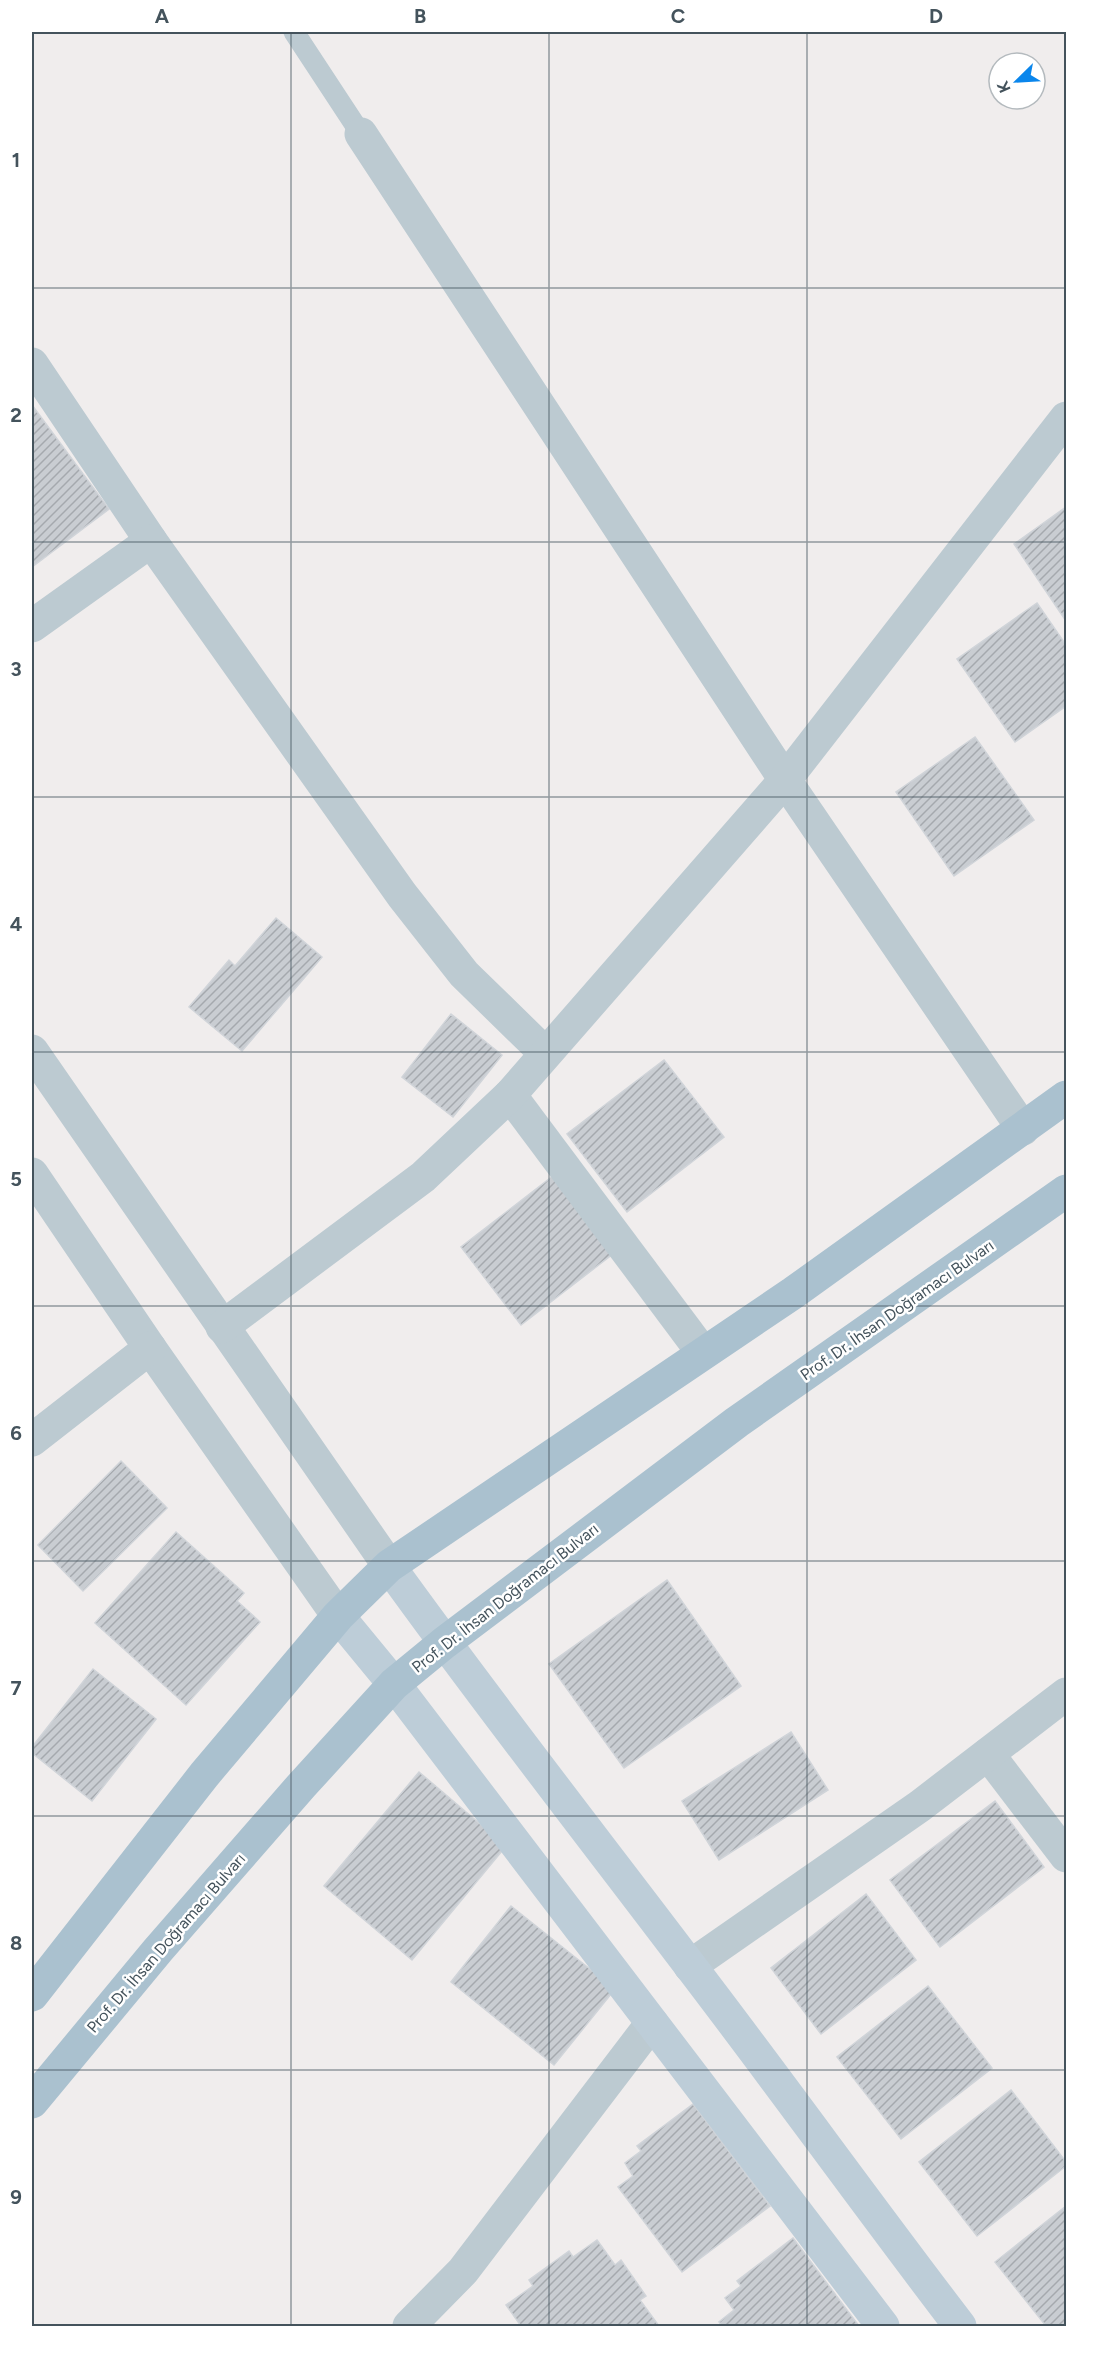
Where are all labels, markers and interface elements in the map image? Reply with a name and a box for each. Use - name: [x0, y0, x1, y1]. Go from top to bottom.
- text: A: [155, 4, 170, 28]
- text: B: [414, 4, 426, 28]
- text: C: [671, 4, 685, 28]
- text: D: [929, 4, 943, 28]
- north arrow: [987, 51, 1047, 111]
- text: K: [993, 78, 1015, 96]
- text: 1: [12, 148, 20, 172]
- text: 2: [10, 403, 22, 427]
- text: 3: [10, 657, 22, 681]
- text: 4: [10, 912, 23, 936]
- text: 5: [10, 1167, 22, 1191]
- street label: Prof. Dr. İhsan Doğramacı Bulvarı: [797, 1236, 997, 1384]
- text: 6: [10, 1421, 22, 1445]
- street label: Prof. Dr. İhsan Doğramacı Bulvarı: [408, 1519, 602, 1677]
- text: 7: [10, 1676, 22, 1700]
- street label: Prof. Dr. İhsan Doğramacı Bulvarı: [83, 1849, 249, 2037]
- text: 8: [10, 1931, 22, 1955]
- text: 9: [10, 2185, 22, 2209]

